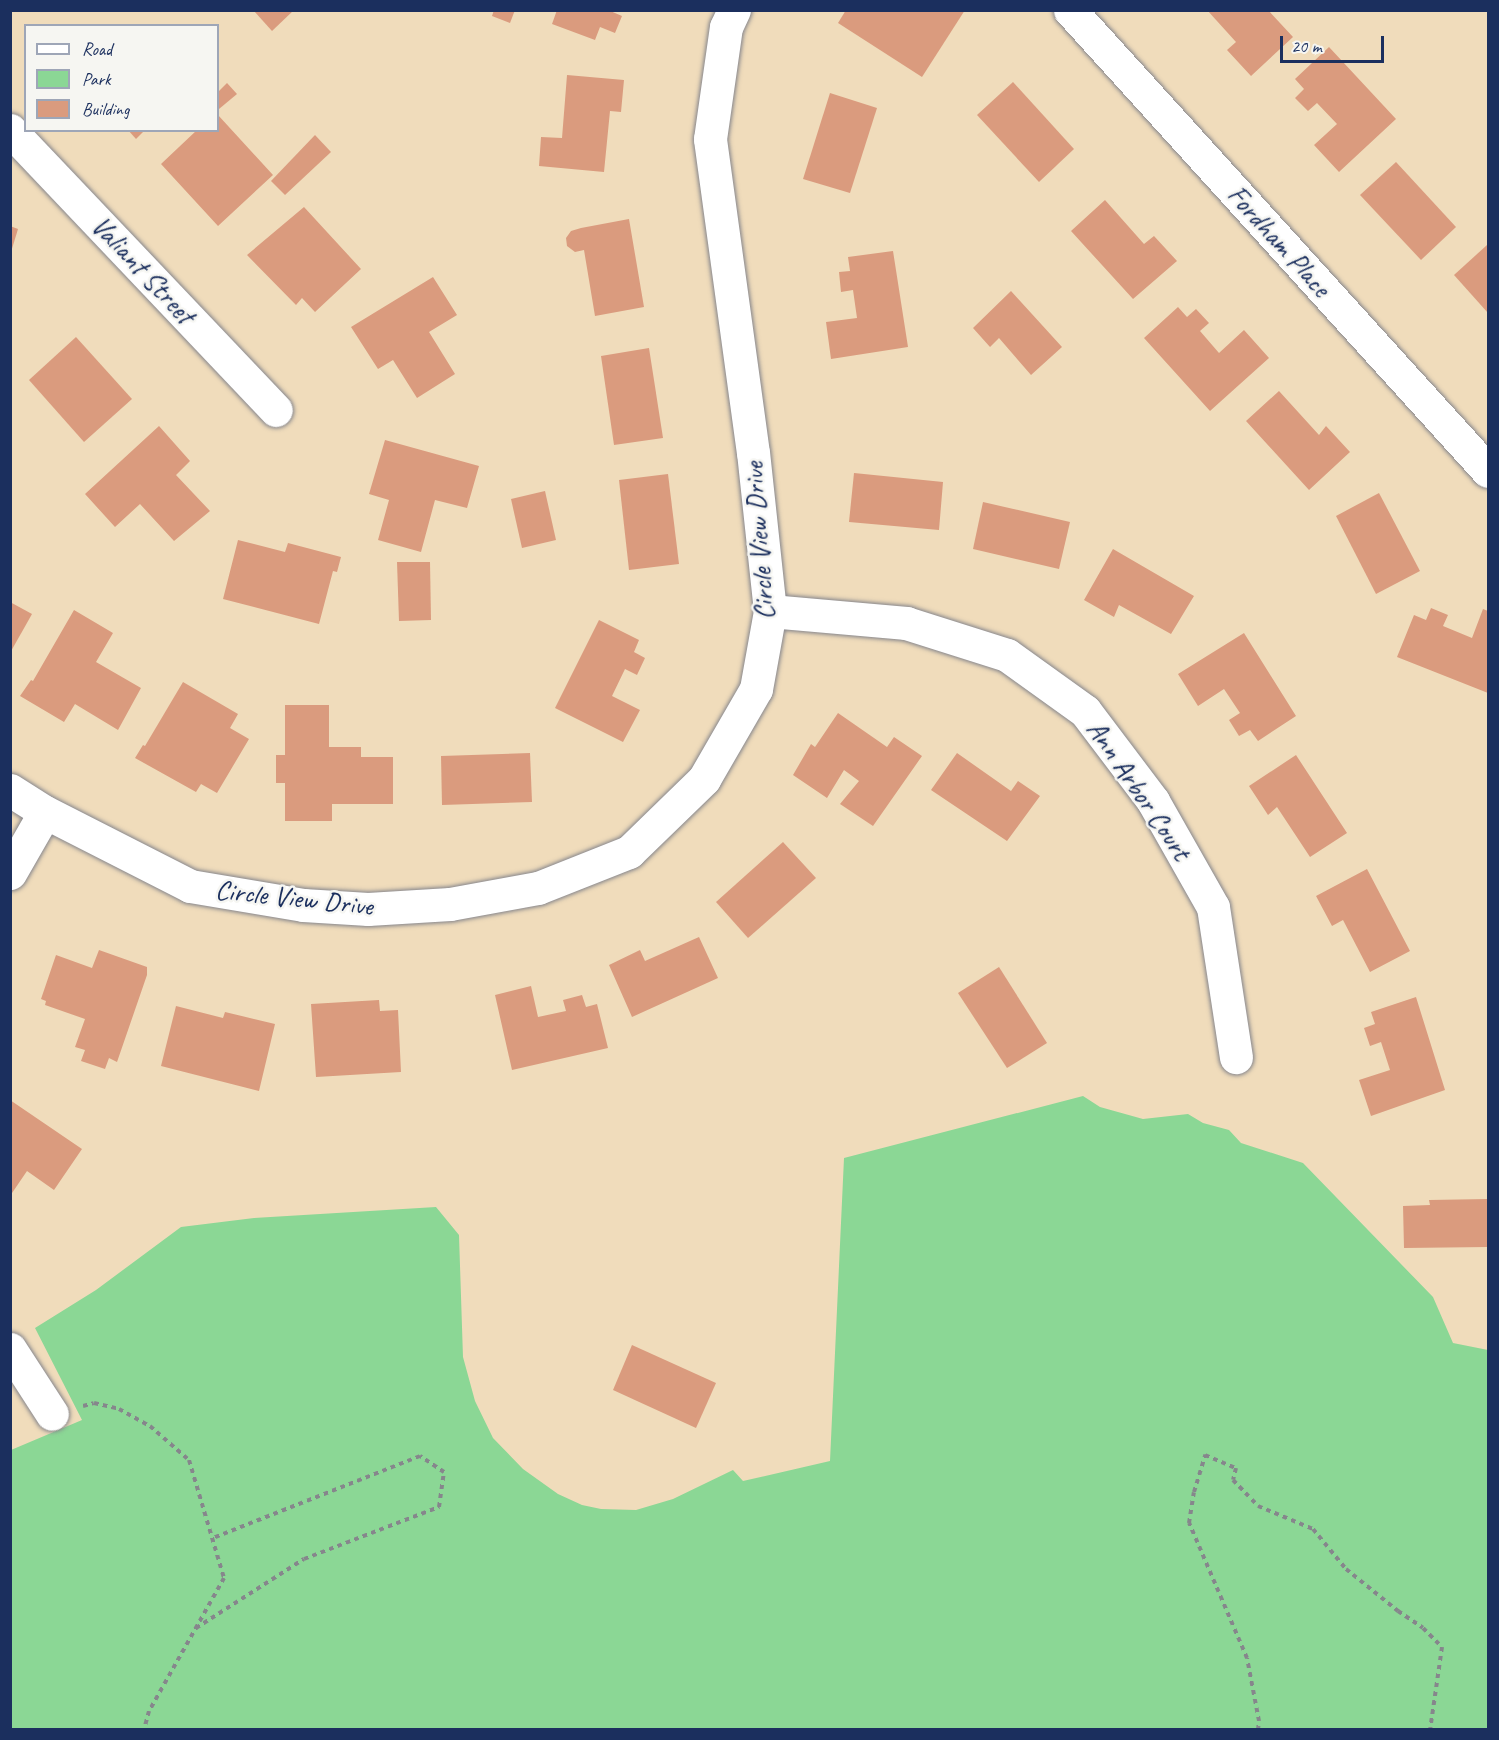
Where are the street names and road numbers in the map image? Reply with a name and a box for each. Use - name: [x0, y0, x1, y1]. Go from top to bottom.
- street label: Fordham Place: [1220, 178, 1338, 304]
- street label: Valiant Street: [84, 209, 202, 331]
- street label: Circle View Drive: [737, 461, 781, 621]
- street label: Ann Arbor Court: [1080, 714, 1198, 866]
- street label: Circle View Drive: [213, 873, 375, 923]

